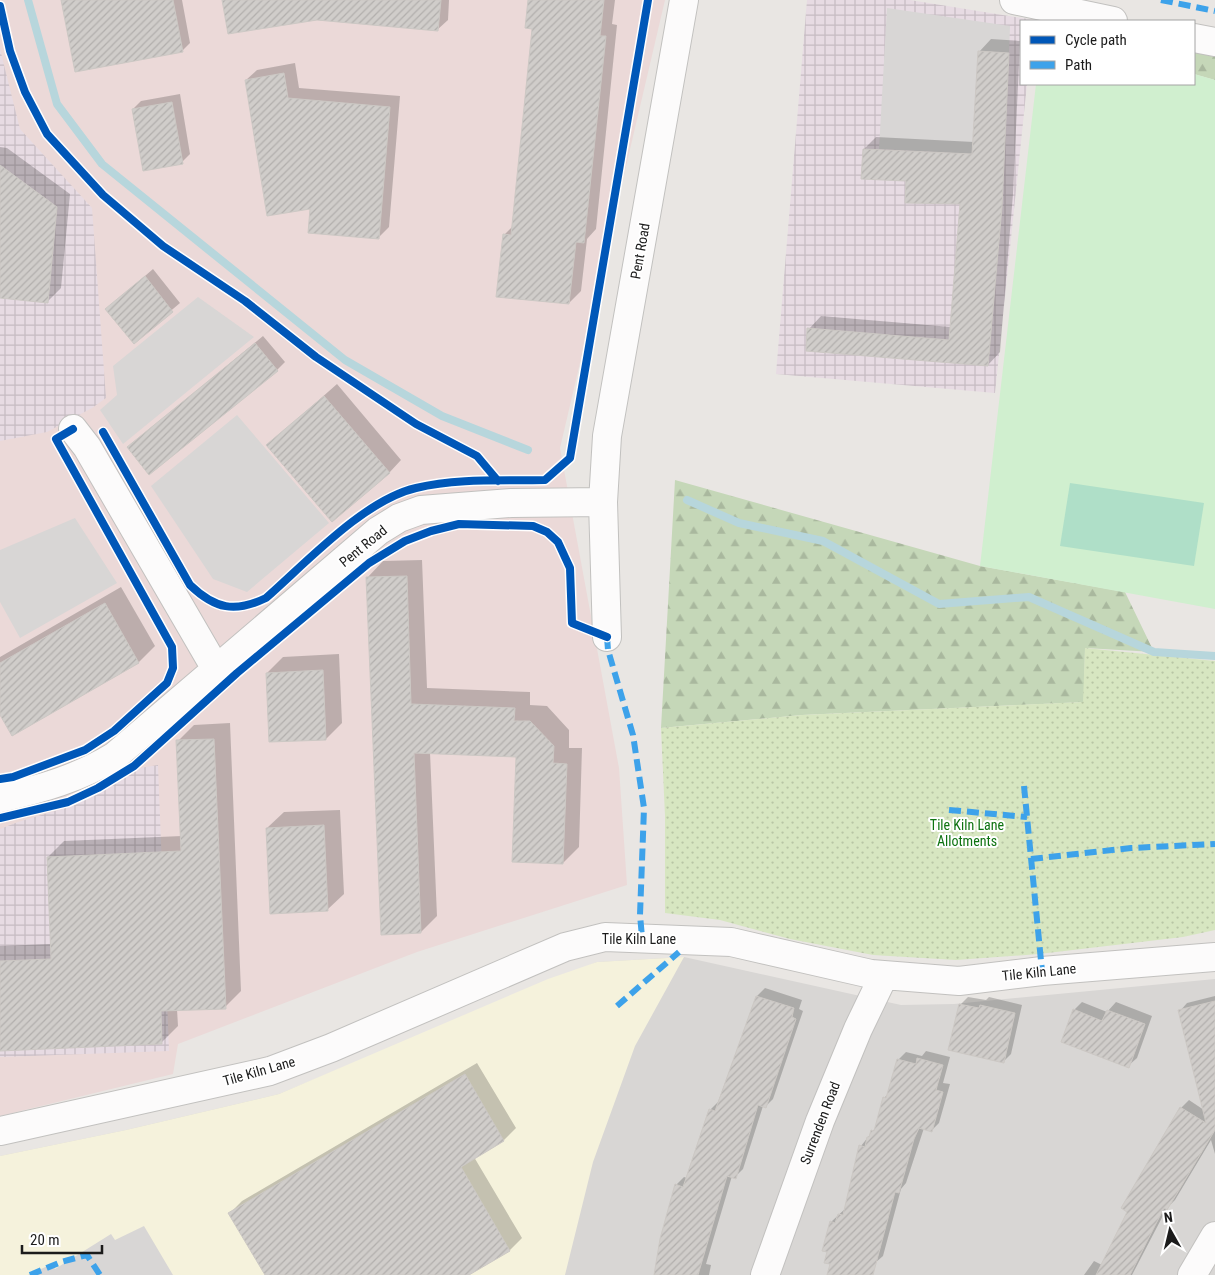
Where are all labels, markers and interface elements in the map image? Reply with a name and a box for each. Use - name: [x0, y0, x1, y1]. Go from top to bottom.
- legend: [1020, 20, 1195, 85]
- text: Cycle path: [1065, 31, 1127, 49]
- text: Path: [1065, 56, 1092, 74]
- street label: Pent Road: [627, 222, 653, 280]
- street label: Pent Road: [336, 522, 390, 570]
- park label: Tile Kiln Lane Allotments: [930, 817, 1005, 849]
- street label: Tile Kiln Lane: [602, 931, 677, 947]
- street label: Tile Kiln Lane: [1001, 960, 1077, 984]
- street label: Tile Kiln Lane: [221, 1053, 297, 1089]
- street label: Surrenden Road: [797, 1079, 843, 1167]
- north arrow: [1145, 1205, 1195, 1255]
- text: N: [1163, 1209, 1174, 1226]
- scale bar: [22, 1222, 102, 1254]
- text: 20 m: [30, 1231, 60, 1249]

